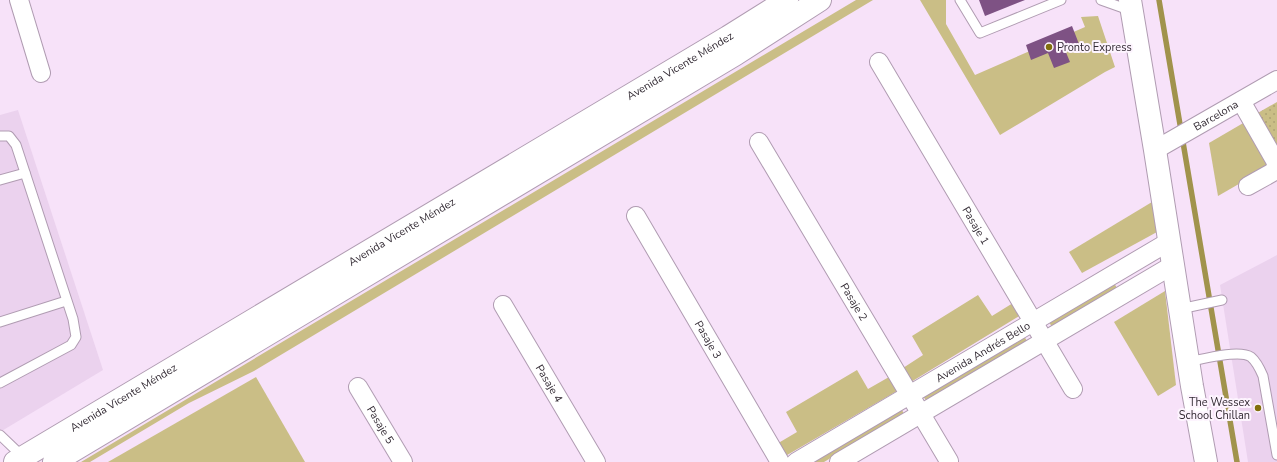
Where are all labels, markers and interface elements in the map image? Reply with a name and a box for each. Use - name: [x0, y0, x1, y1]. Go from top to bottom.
- street label: Avenida Vicente Méndez: [624, 28, 736, 103]
- place label: Pronto Express: [1057, 40, 1132, 55]
- marker: Pronto Express: [1044, 42, 1054, 52]
- street label: Barcelona: [1191, 96, 1241, 134]
- street label: Avenida Vicente Méndez: [345, 194, 458, 269]
- street label: Pasaje 1: [959, 204, 993, 247]
- street label: Pasaje 2: [837, 280, 871, 324]
- street label: Pasaje 3: [691, 318, 725, 361]
- street label: Avenida Andrés Bello: [933, 318, 1033, 385]
- street label: Avenida Vicente Méndez: [67, 360, 179, 435]
- street label: Pasaje 4: [532, 362, 567, 405]
- place label: The Wessex School Chillan: [1179, 395, 1250, 423]
- street label: Pasaje 5: [364, 403, 398, 447]
- marker: The Wessex School Chillan: [1253, 403, 1263, 413]

